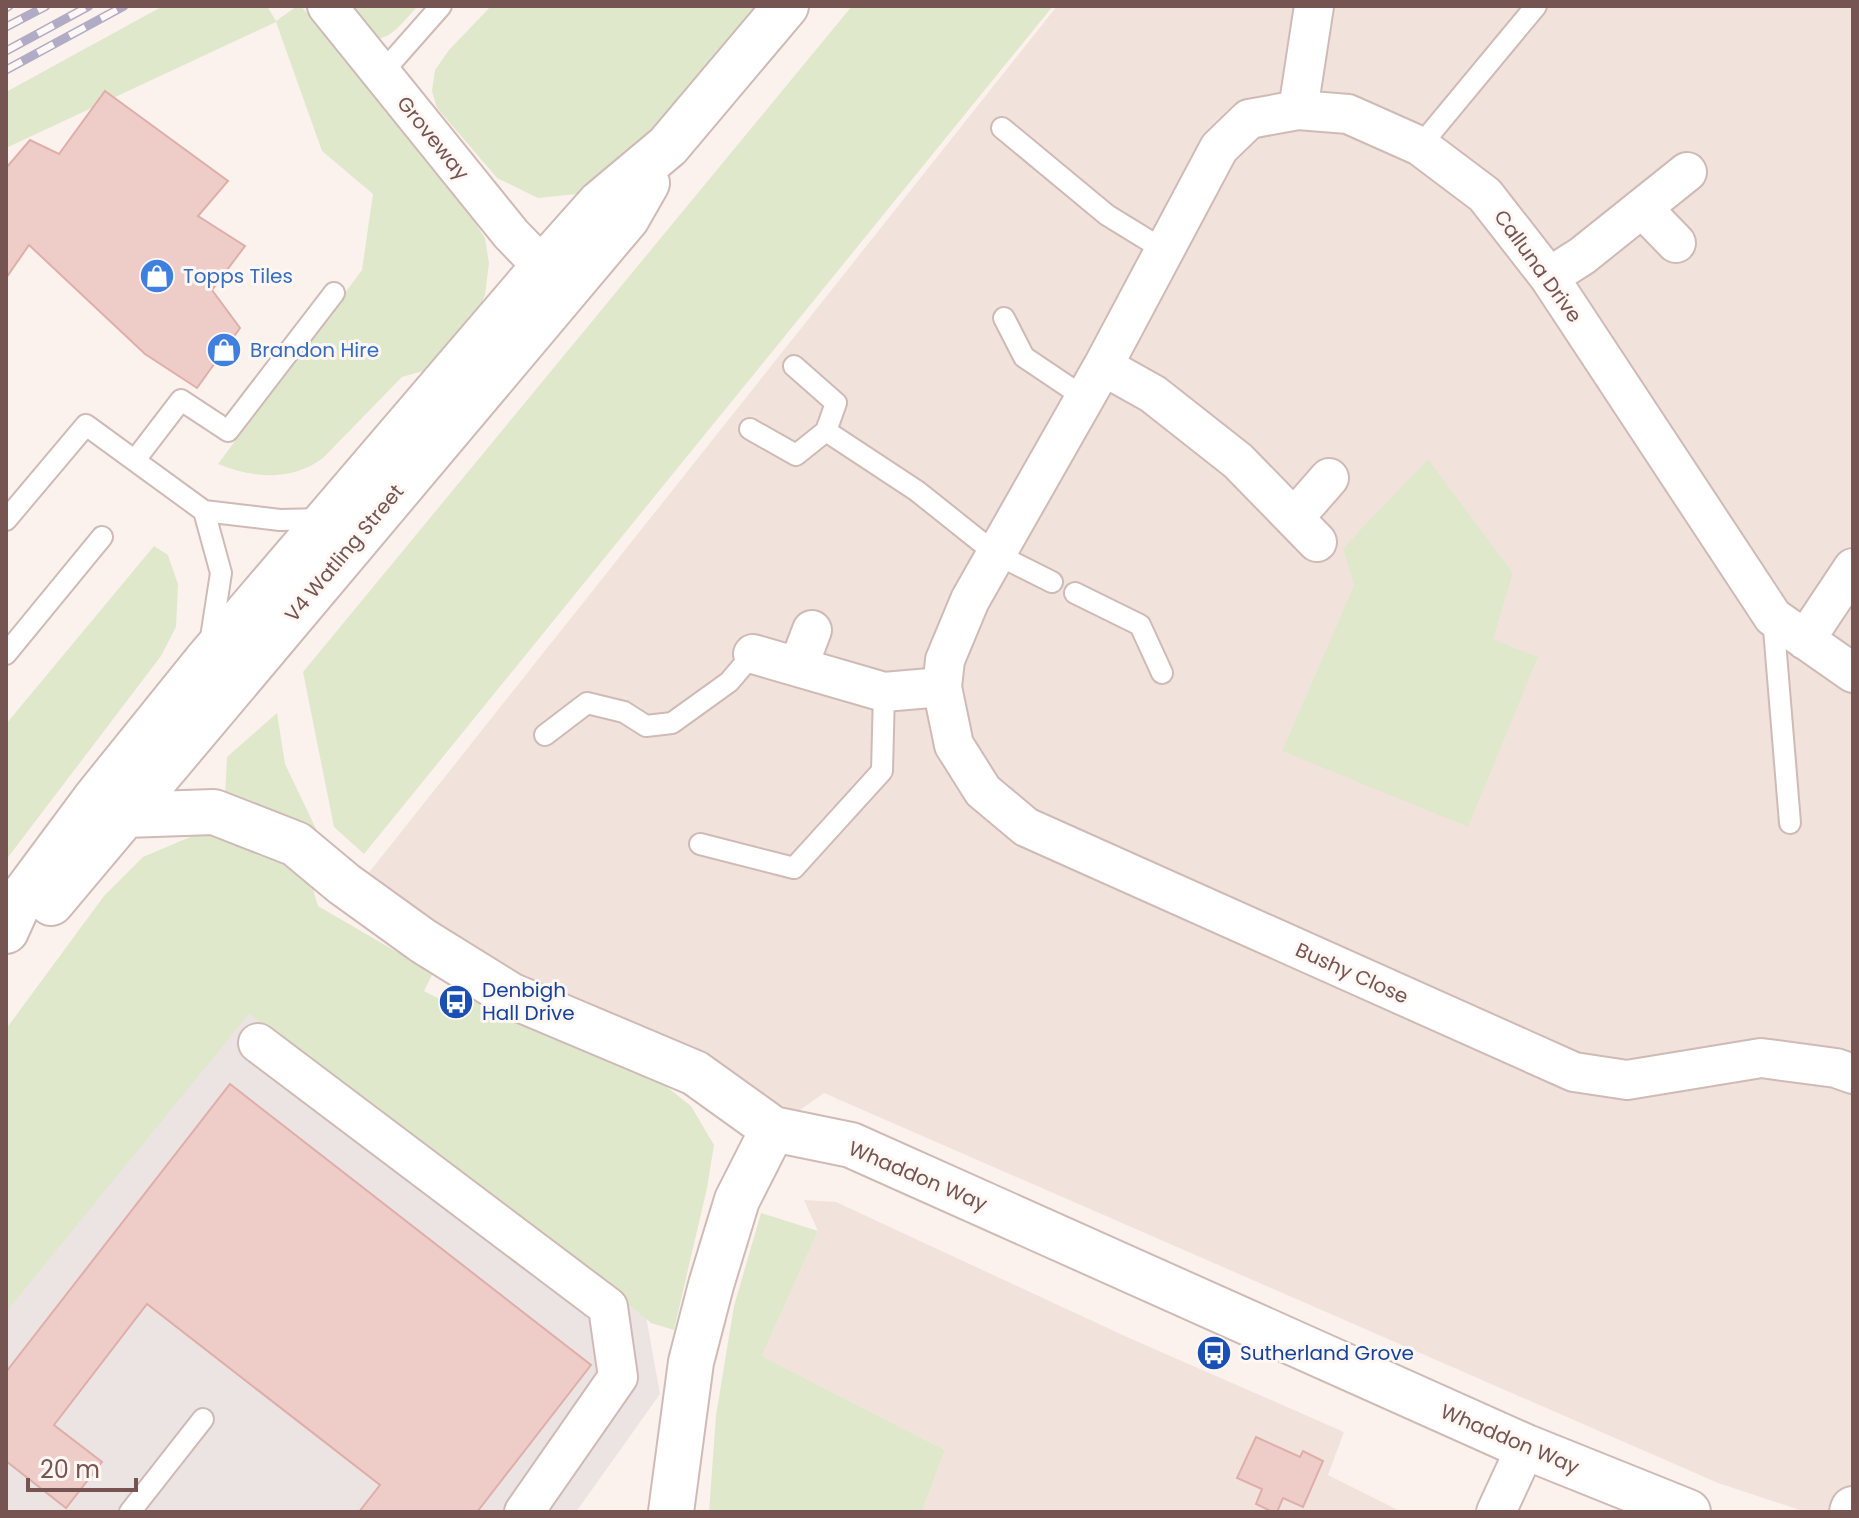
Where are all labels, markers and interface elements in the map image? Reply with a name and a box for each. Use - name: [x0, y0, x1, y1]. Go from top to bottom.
- street label: Groveway: [390, 90, 476, 186]
- street label: Calluna Drive: [1487, 204, 1589, 328]
- shop icon: Topps Tiles: [138, 257, 176, 295]
- place label: Topps Tiles: [183, 262, 293, 290]
- shop icon: Brandon Hire: [205, 331, 243, 369]
- place label: Brandon Hire: [250, 336, 379, 364]
- street label: V4 Watling Street: [278, 478, 410, 628]
- street label: Bushy Close: [1291, 936, 1413, 1010]
- place label: Denbigh Hall Drive: [482, 976, 575, 1027]
- bus stop icon: Denbigh Hall Drive: [437, 983, 475, 1021]
- street label: Whaddon Way: [844, 1134, 992, 1218]
- bus stop icon: Sutherland Grove: [1195, 1334, 1233, 1372]
- place label: Sutherland Grove: [1240, 1339, 1414, 1367]
- street label: Whaddon Way: [1436, 1397, 1584, 1481]
- scale bar: [28, 1442, 136, 1492]
- text: 20 m: [40, 1453, 100, 1486]

